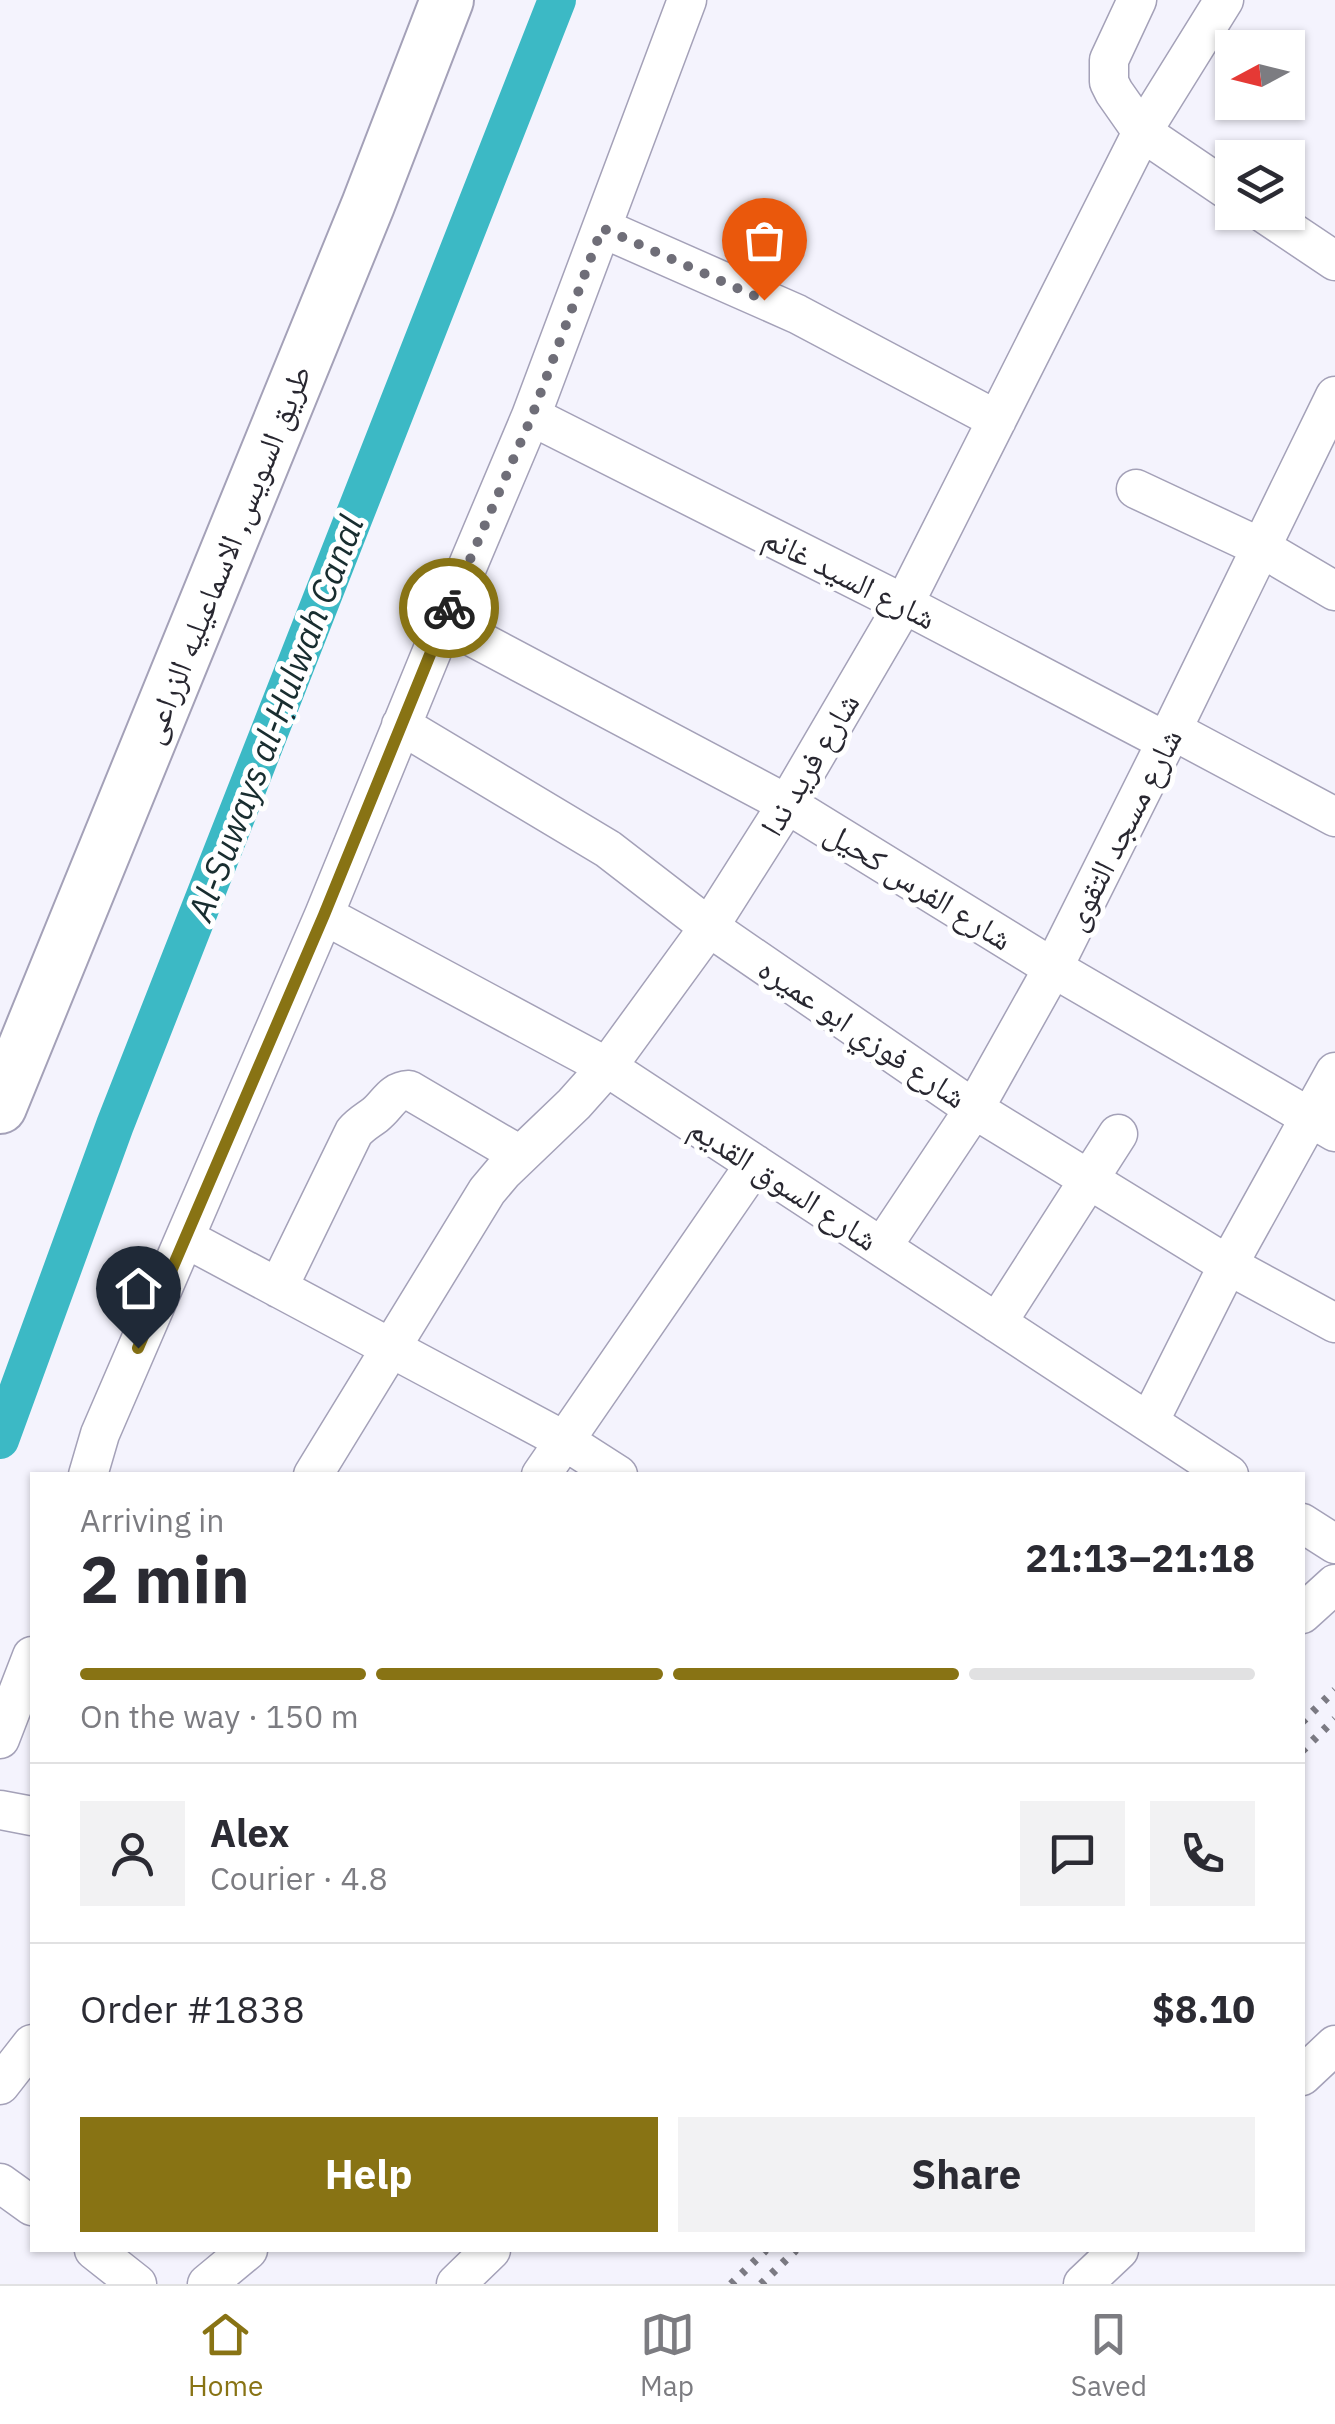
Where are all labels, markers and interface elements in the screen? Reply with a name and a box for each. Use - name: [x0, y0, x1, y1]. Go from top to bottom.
- north arrow: [1215, 30, 1305, 120]
- map controls: [1215, 30, 1305, 230]
- button: layers: [1215, 140, 1305, 230]
- pin: [722, 198, 807, 301]
- icon: bag: [737, 213, 792, 268]
- street label: طريق السويس, الاسماعيليه الزراعى: [130, 359, 320, 749]
- water label: Al-Suways al-Ḥulwah Canal: [176, 508, 374, 928]
- street label: شارع السيد غانم: [756, 516, 943, 639]
- courier: [399, 558, 499, 658]
- icon: bike: [422, 581, 477, 636]
- street label: شارع فريد ندا: [750, 685, 868, 843]
- street label: شارع مسجد التقوى: [1053, 721, 1191, 937]
- street label: شارع الفرس كحيل: [818, 811, 1020, 959]
- street label: شارع فوزي ابو عميره: [748, 947, 975, 1121]
- street label: شارع السوق القديم: [681, 1106, 886, 1261]
- pin: [96, 1246, 181, 1349]
- icon: home: [111, 1261, 166, 1316]
- text: Arriving in: [80, 1499, 225, 1541]
- text: 21:13–21:18: [1025, 1533, 1255, 1582]
- text: 2 min: [80, 1536, 250, 1621]
- text: On the way · 150 m: [80, 1695, 359, 1737]
- button: person: [80, 1801, 185, 1906]
- button: chat: [1020, 1801, 1125, 1906]
- button: phone: [1150, 1801, 1255, 1906]
- text: Alex: [210, 1808, 290, 1857]
- text: Courier · 4.8: [210, 1857, 388, 1899]
- text: Order #1838: [80, 1984, 305, 2033]
- text: $8.10: [1152, 1984, 1255, 2033]
- button: Help: [80, 2117, 658, 2232]
- button: Share: [678, 2117, 1255, 2232]
- tab: Home: [188, 2307, 263, 2404]
- tab: Map: [640, 2307, 695, 2404]
- tab: Saved: [1071, 2307, 1147, 2404]

